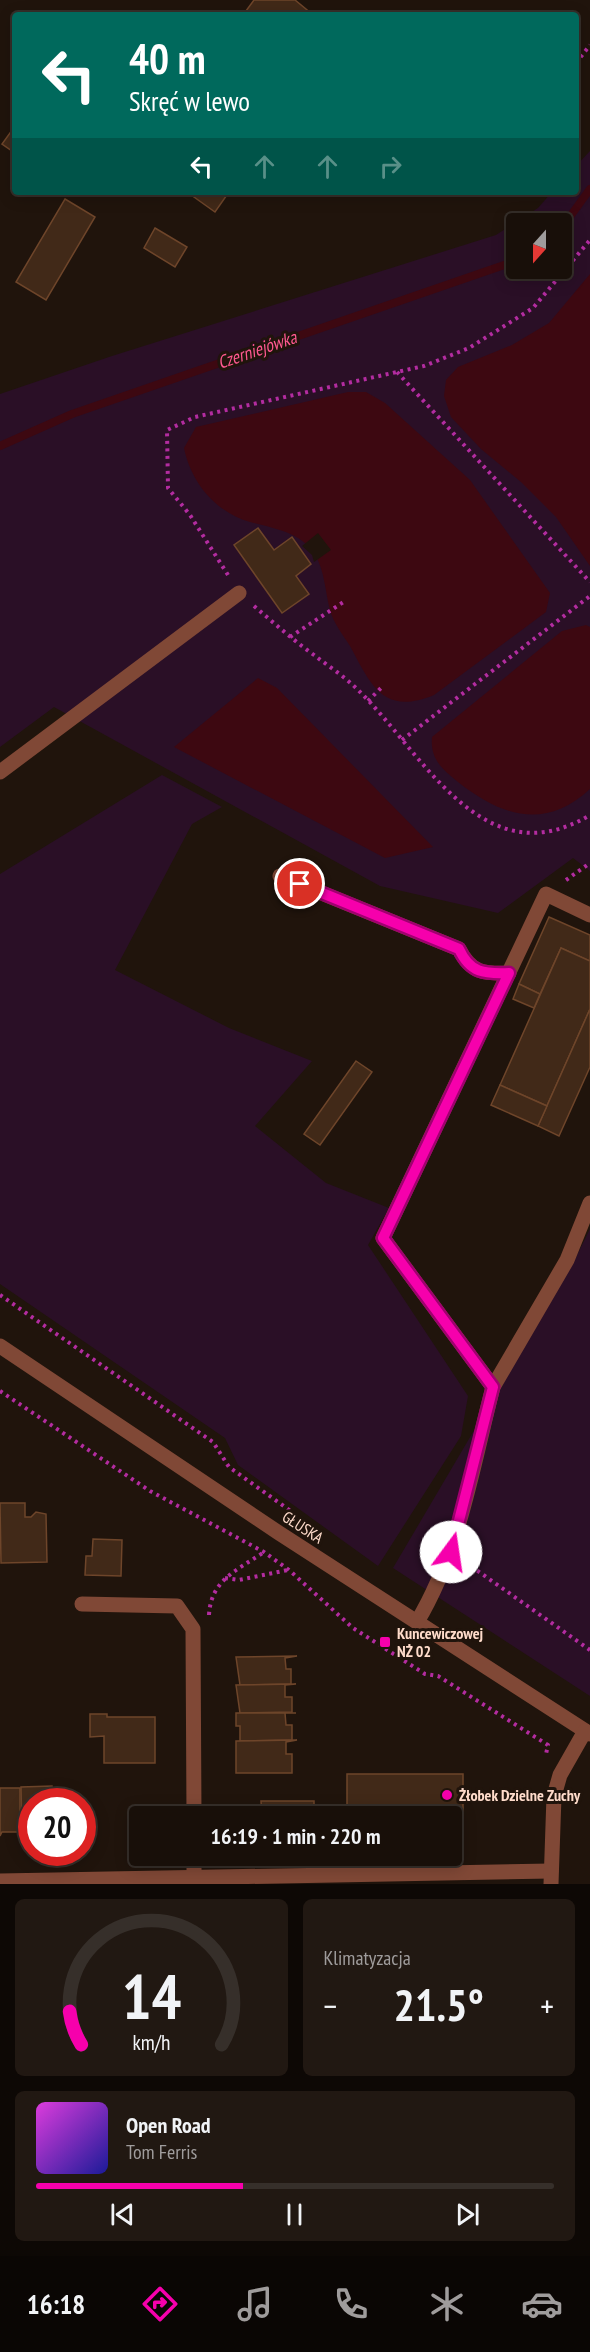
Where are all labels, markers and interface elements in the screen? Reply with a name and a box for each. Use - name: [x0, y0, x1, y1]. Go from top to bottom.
- text: 40 m: [129, 31, 206, 86]
- icon: left: [30, 36, 108, 114]
- text: Skręć w lewo: [129, 84, 250, 118]
- icon: left: [185, 150, 218, 183]
- icon: ahead: [248, 150, 281, 183]
- icon: ahead: [311, 150, 344, 183]
- icon: right: [374, 150, 407, 183]
- north arrow: [506, 213, 572, 279]
- map controls: [506, 213, 572, 279]
- water label: Czerniejówka: [214, 325, 300, 374]
- pin: [274, 858, 325, 909]
- icon: arrive: [283, 867, 316, 900]
- street label: GŁUSKA: [279, 1506, 328, 1548]
- position arrow: [419, 1520, 483, 1584]
- place label: Kuncewiczowej NŻ 02: [397, 1623, 484, 1661]
- marker: Kuncewiczowej NŻ 02: [378, 1635, 392, 1649]
- place label: Żłobek Dzielne Zuchy: [459, 1785, 581, 1805]
- speed limit sign: 20: [18, 1788, 96, 1866]
- marker: Żłobek Dzielne Zuchy: [440, 1788, 454, 1802]
- text: 16:19 · 1 min · 220 m: [210, 1822, 381, 1850]
- text: Klimatyzacja: [324, 1945, 411, 1971]
- text: 14: [121, 1955, 181, 2036]
- text: 21.5°: [394, 1975, 484, 2033]
- text: −: [324, 1984, 337, 2027]
- text: +: [540, 1984, 554, 2027]
- text: km/h: [132, 2028, 170, 2056]
- text: Open Road: [126, 2111, 211, 2139]
- text: Tom Ferris: [126, 2139, 197, 2165]
- icon: previous: [106, 2198, 139, 2231]
- icon: pause: [278, 2198, 311, 2231]
- icon: next: [451, 2198, 484, 2231]
- icon: directions: [139, 2283, 181, 2325]
- icon: music: [234, 2283, 276, 2325]
- icon: phone: [330, 2283, 372, 2325]
- icon: climate: [426, 2283, 468, 2325]
- icon: car: [521, 2283, 563, 2325]
- text: 16:18: [27, 2287, 85, 2321]

